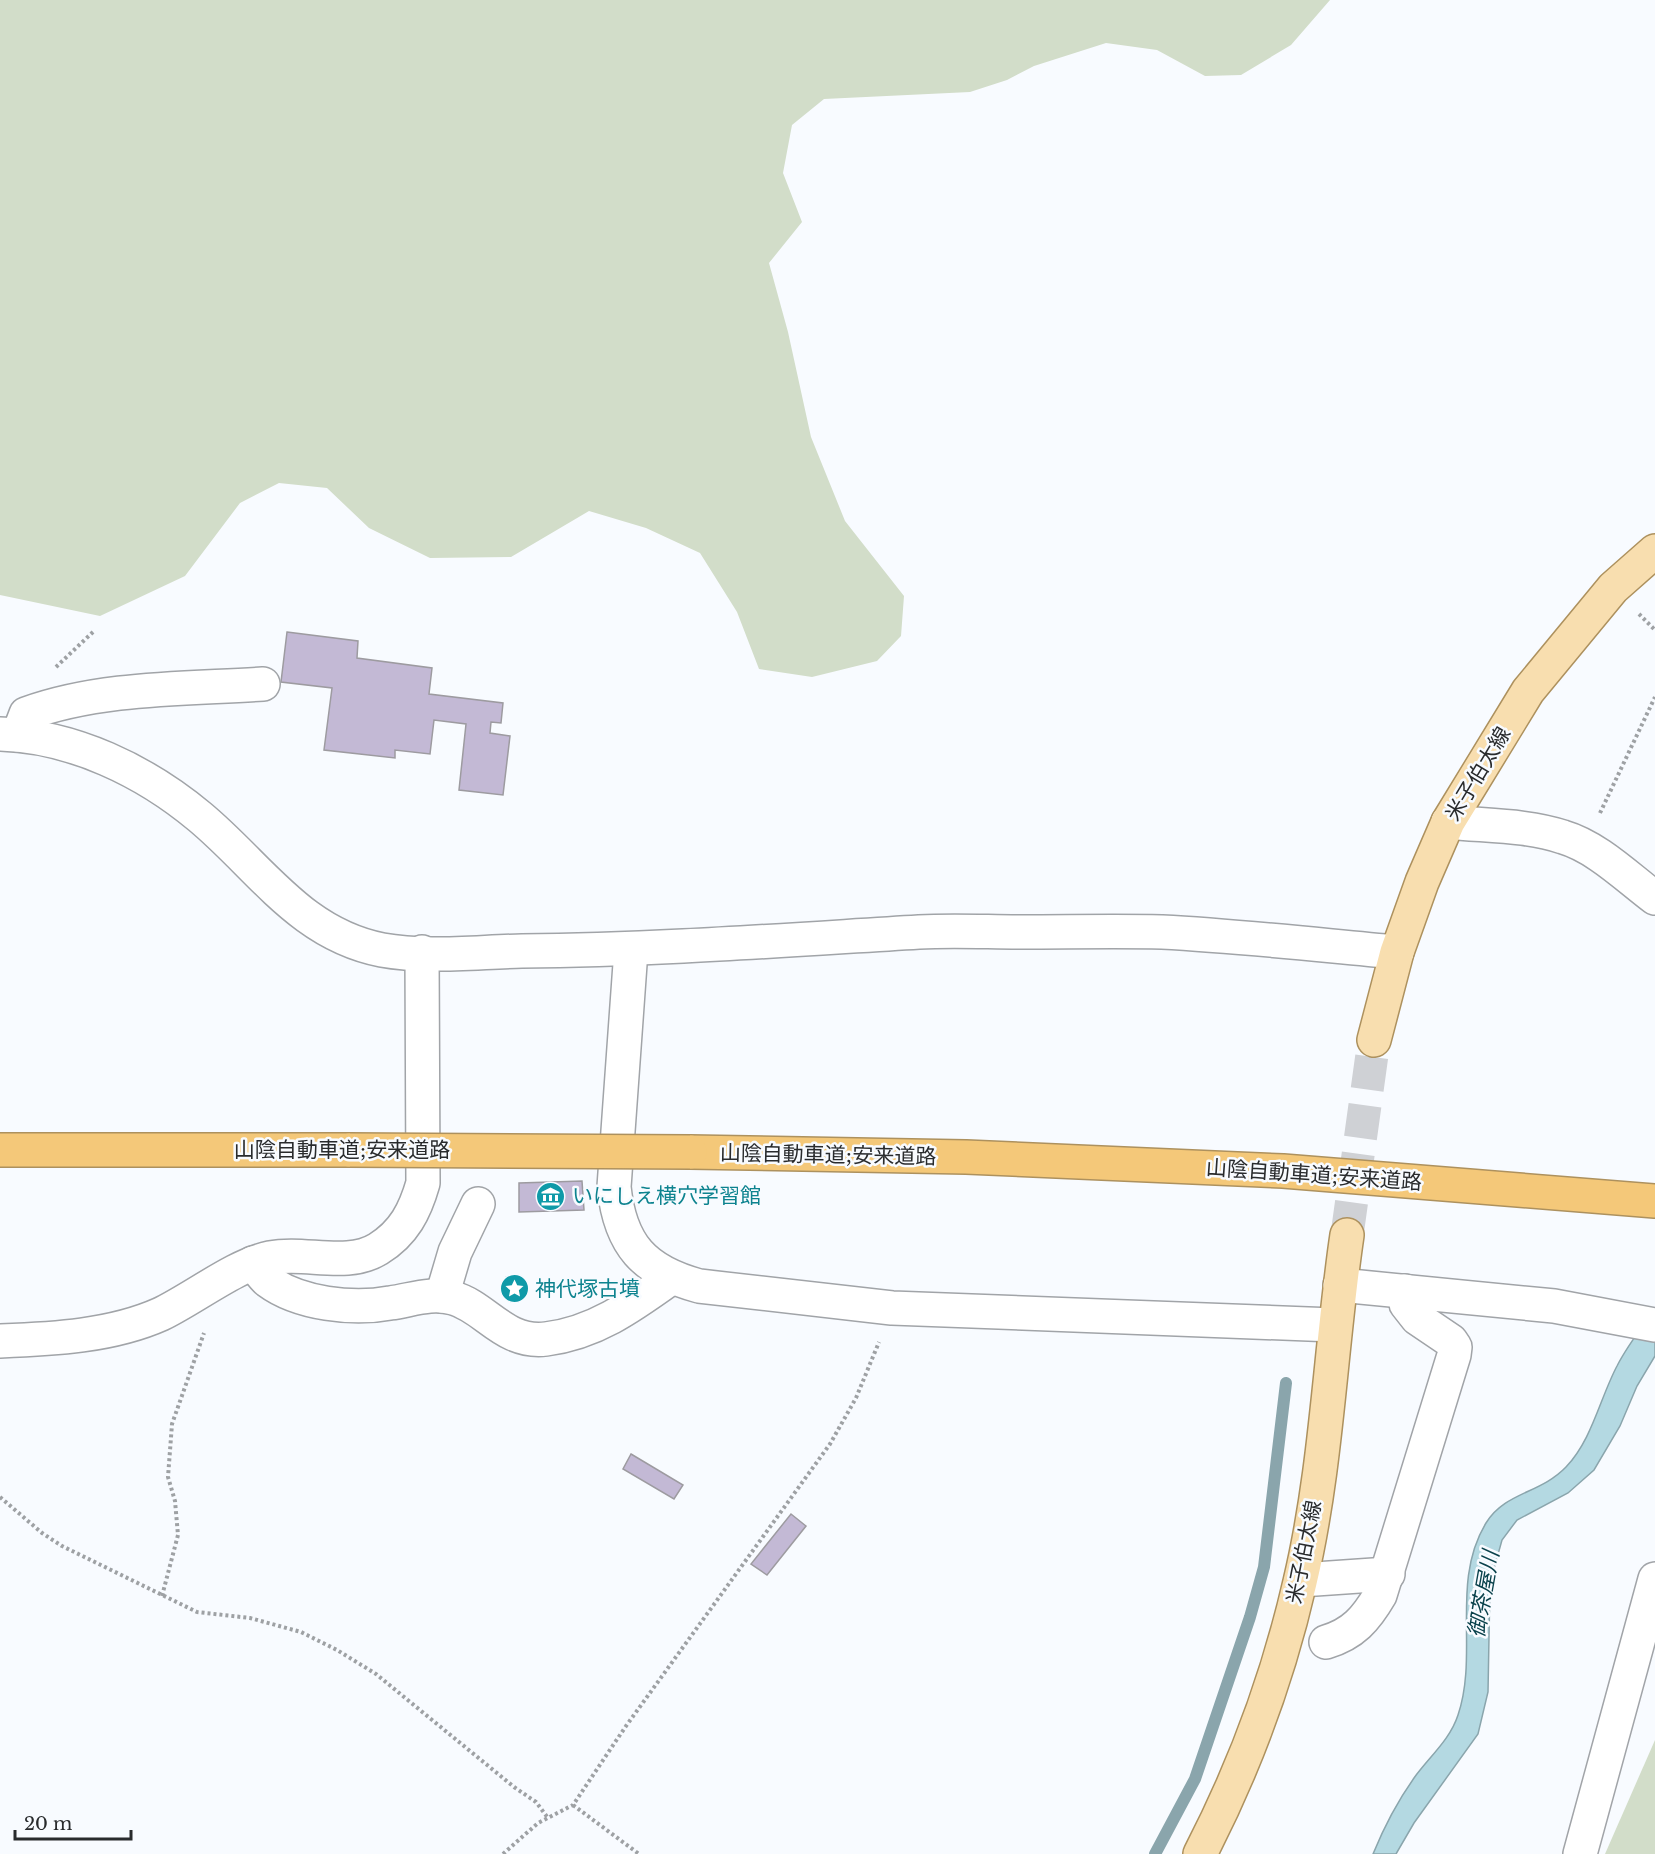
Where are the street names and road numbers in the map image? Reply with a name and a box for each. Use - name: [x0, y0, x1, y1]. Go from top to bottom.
- street label: 米子伯太線: [1440, 722, 1516, 826]
- street label: 山陰自動車道;安来道路: [234, 1137, 450, 1163]
- street label: 山陰自動車道;安来道路: [720, 1140, 936, 1170]
- street label: 山陰自動車道;安来道路: [1205, 1154, 1423, 1196]
- street label: 米子伯太線: [1281, 1498, 1327, 1606]

